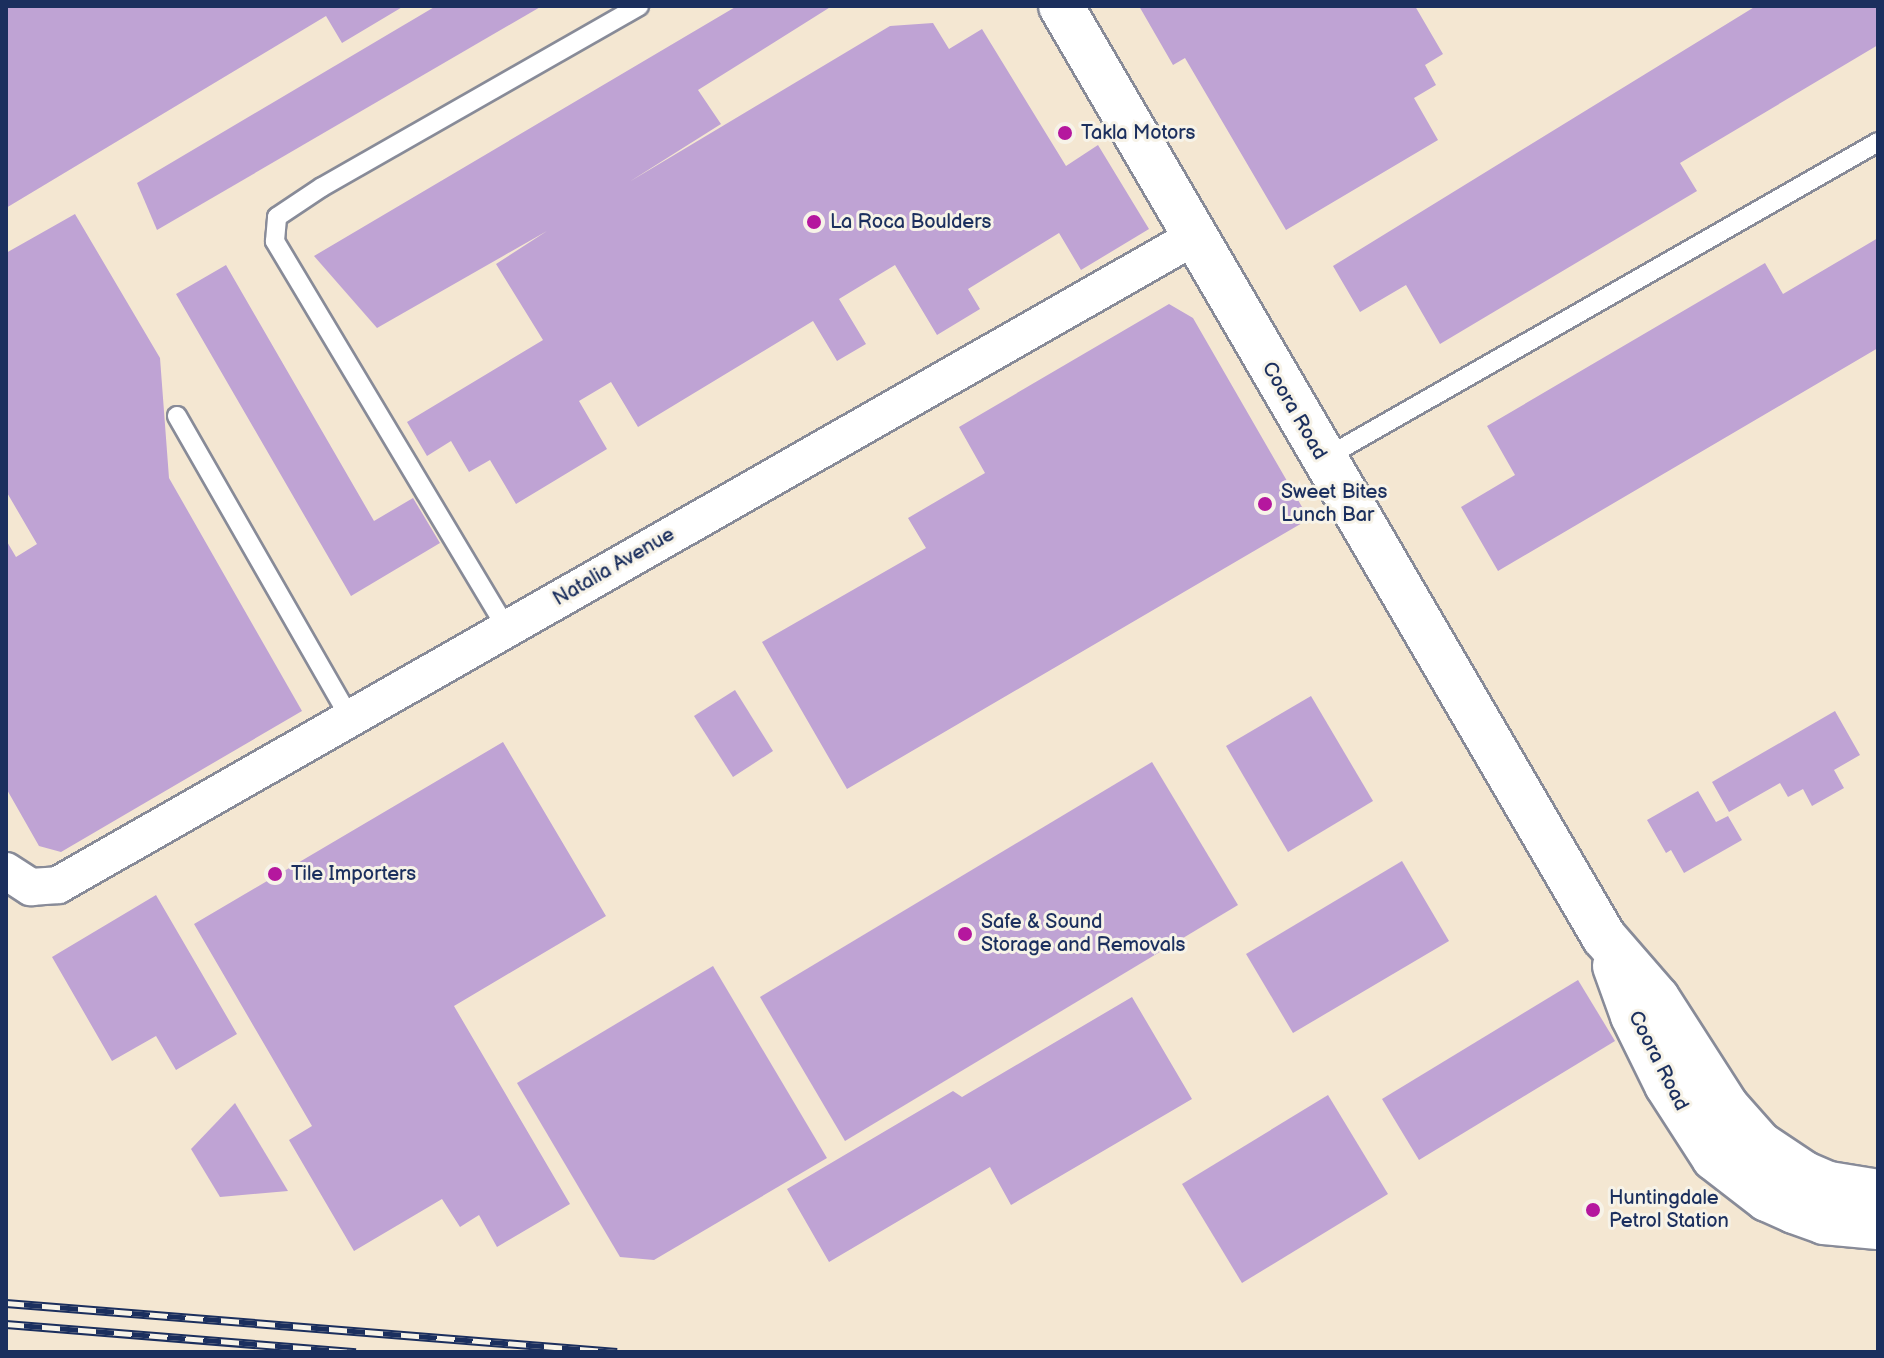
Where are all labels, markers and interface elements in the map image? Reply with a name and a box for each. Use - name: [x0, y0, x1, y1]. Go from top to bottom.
- place label: Takla Motors: [1081, 121, 1195, 145]
- marker: Takla Motors: [1056, 124, 1074, 142]
- place label: La Roca Boulders: [830, 210, 991, 234]
- marker: La Roca Boulders: [805, 213, 823, 231]
- street label: Coora Road: [1256, 358, 1332, 464]
- place label: Sweet Bites Lunch Bar: [1281, 480, 1387, 527]
- marker: Sweet Bites Lunch Bar: [1256, 495, 1274, 513]
- street label: Natalia Avenue: [549, 523, 679, 611]
- place label: Tile Importers: [291, 862, 416, 886]
- marker: Tile Importers: [266, 865, 284, 883]
- place label: Safe & Sound Storage and Removals: [981, 910, 1185, 957]
- marker: Safe & Sound Storage and Removals: [956, 925, 974, 943]
- street label: Coora Road: [1623, 1007, 1693, 1115]
- place label: Huntingdale Petrol Station: [1609, 1186, 1729, 1233]
- marker: Huntingdale Petrol Station: [1584, 1201, 1602, 1219]

